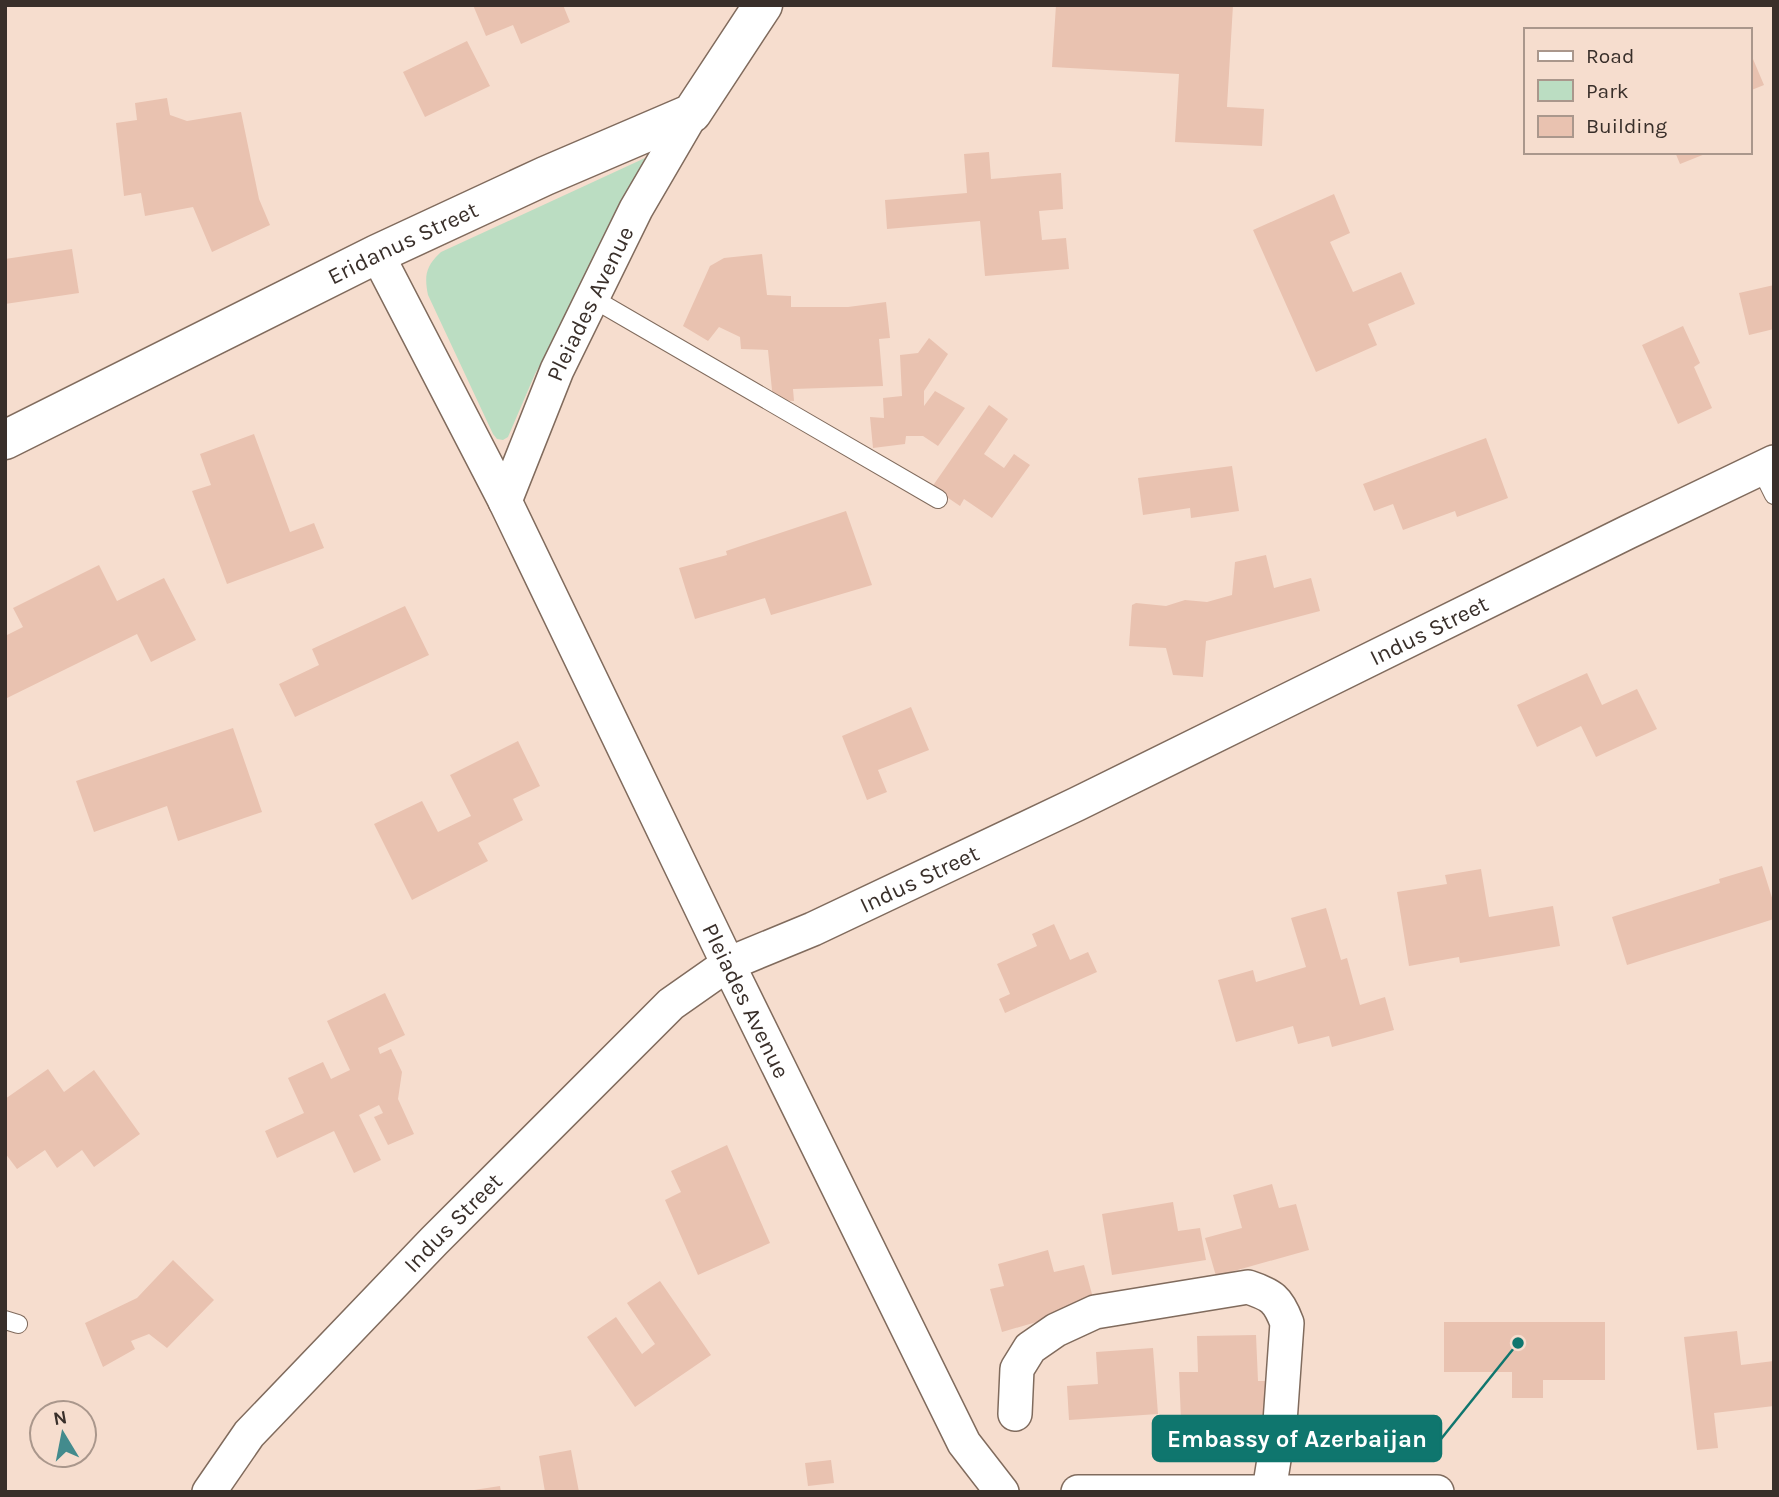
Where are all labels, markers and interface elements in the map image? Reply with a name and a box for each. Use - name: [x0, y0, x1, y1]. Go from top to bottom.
- legend: [1524, 28, 1751, 154]
- text: Road: [1586, 44, 1634, 68]
- text: Park: [1586, 79, 1629, 103]
- text: Building: [1586, 114, 1667, 138]
- street label: Eridanus Street: [323, 196, 483, 290]
- street label: Pleiades Avenue: [541, 222, 639, 385]
- street label: Indus Street: [1365, 590, 1493, 671]
- street label: Indus Street: [855, 839, 984, 919]
- street label: Pleiades Avenue: [696, 919, 795, 1083]
- street label: Indus Street: [398, 1168, 508, 1278]
- north arrow: [28, 1399, 98, 1469]
- text: N: [52, 1406, 69, 1430]
- callout: Embassy of Azerbaijan: [1153, 1416, 1441, 1461]
- text: Embassy of Azerbaijan: [1167, 1425, 1427, 1453]

